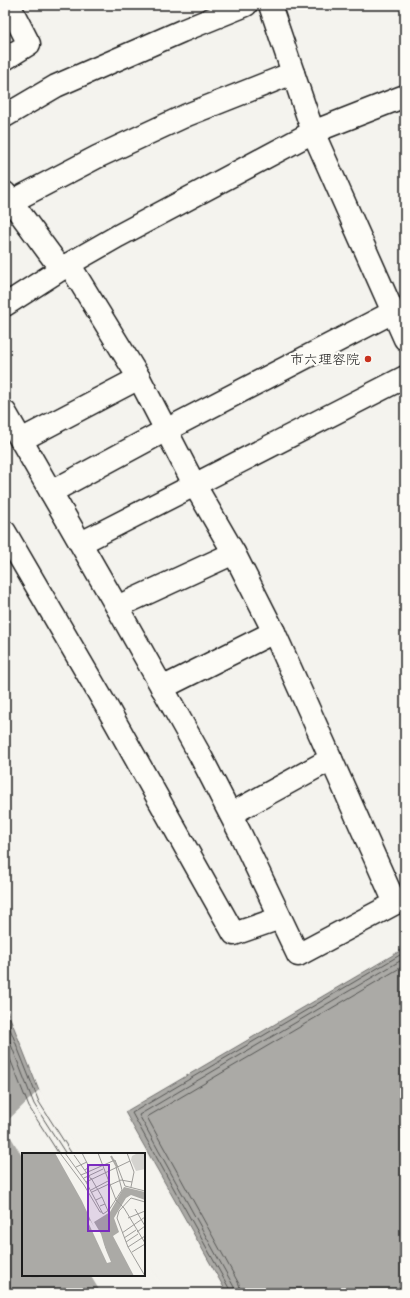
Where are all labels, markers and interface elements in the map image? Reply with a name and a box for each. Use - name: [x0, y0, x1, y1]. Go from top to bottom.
- place label: 市六理容院: [290, 350, 360, 368]
- marker: 市六理容院: [363, 354, 373, 364]
- inset map: [22, 1153, 145, 1276]

